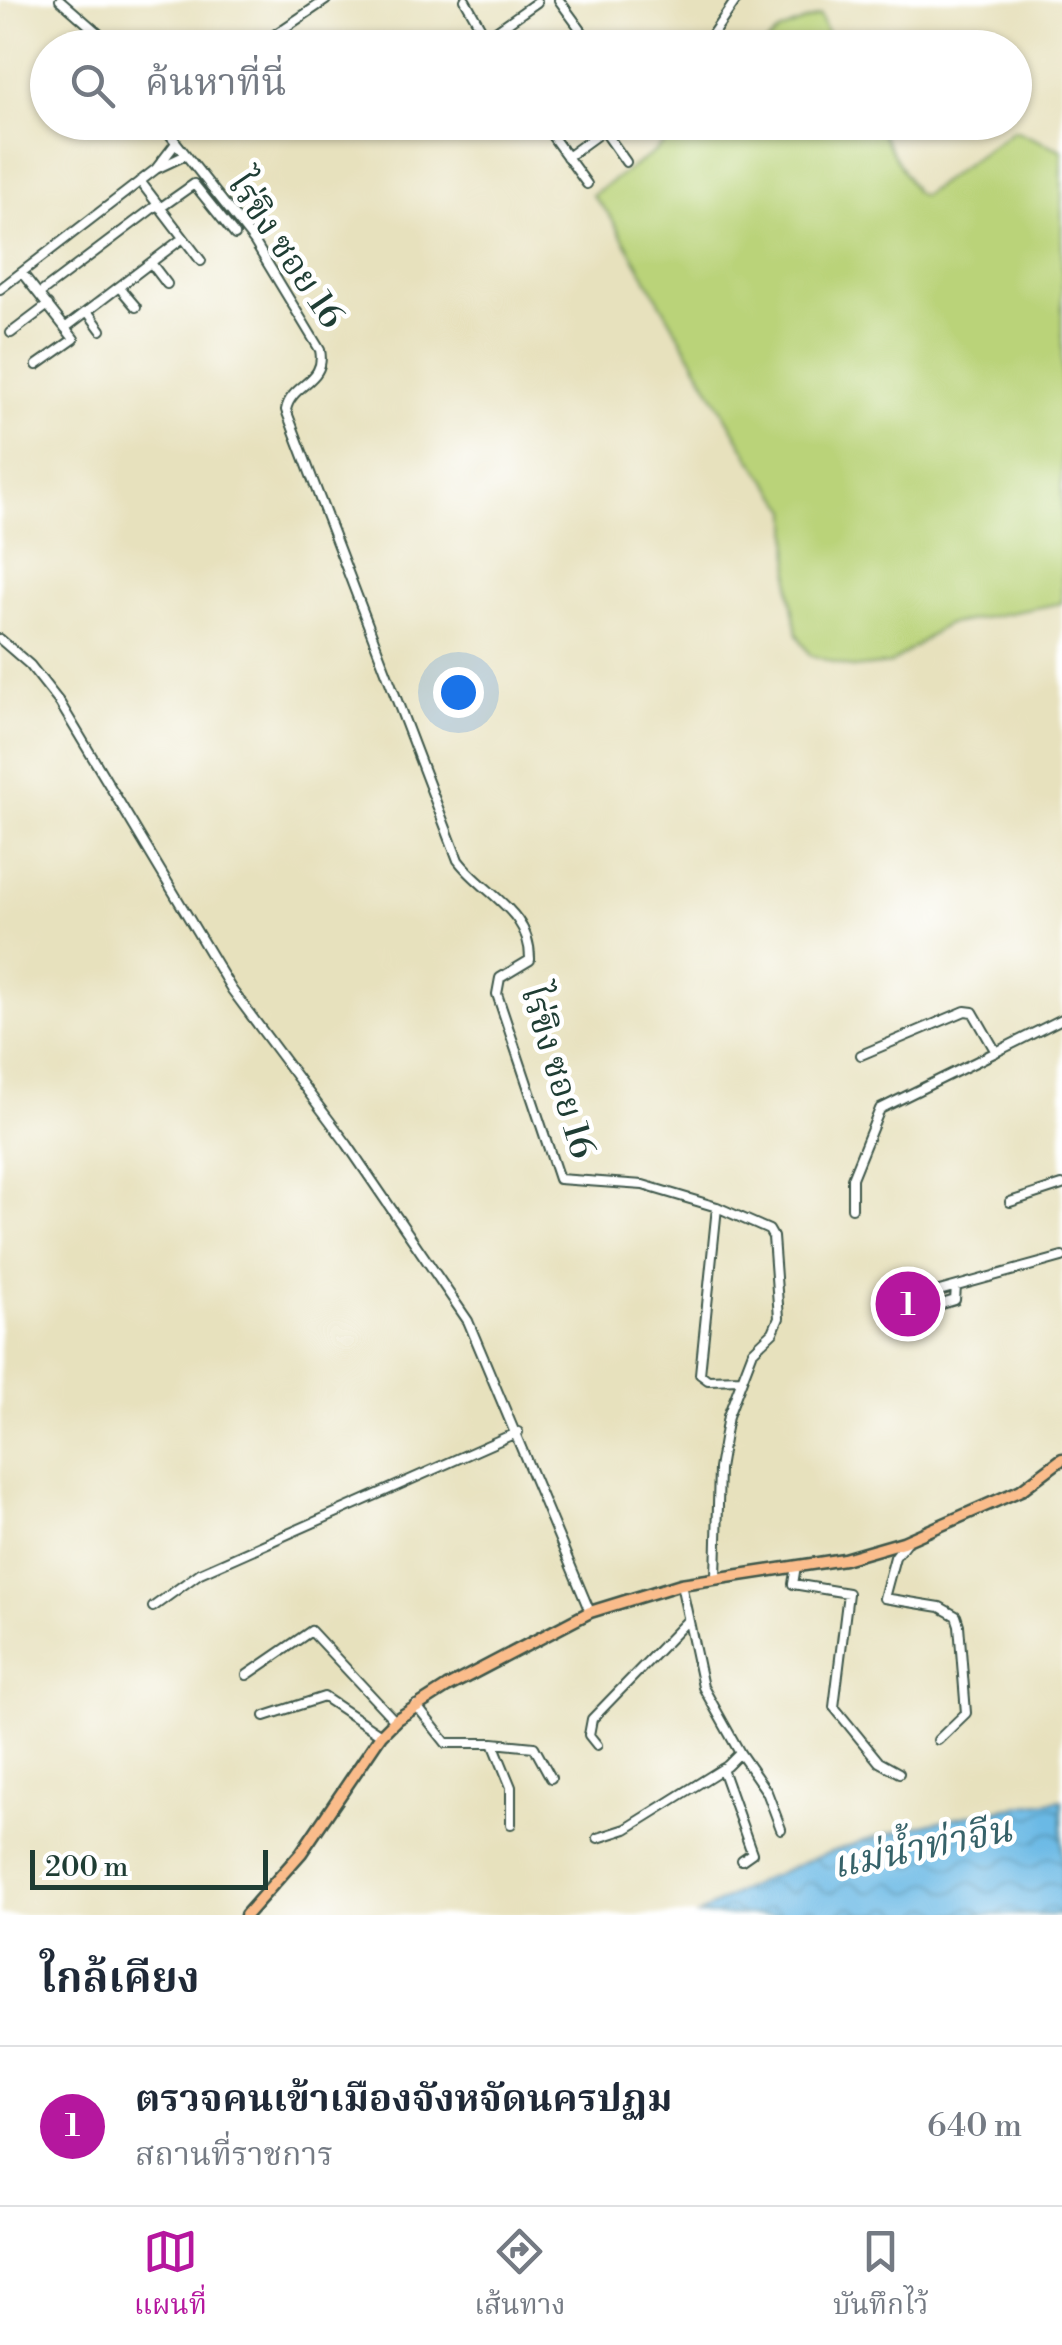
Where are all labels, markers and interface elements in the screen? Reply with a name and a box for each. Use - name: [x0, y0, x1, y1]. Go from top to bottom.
- search box: [30, 30, 1032, 140]
- icon: search: [65, 58, 120, 113]
- text: ค้นหาที่นี่: [145, 60, 286, 107]
- street label: ไร่ขิง ซอย 16: [216, 160, 357, 337]
- your location: [433, 667, 484, 718]
- street label: ไร่ขิง ซอย 16: [510, 977, 608, 1164]
- pin: 1: [876, 1266, 940, 1342]
- water label: แม่น้ำท่าจีน: [827, 1800, 1016, 1890]
- scale bar: [30, 1845, 268, 1890]
- text: 200 m: [45, 1850, 128, 1885]
- text: ใกล้เคียง: [40, 1953, 200, 2006]
- text: ตรวจคนเข้าเมืองจังหจัดนครปฏม: [135, 2076, 672, 2123]
- text: 1: [65, 2106, 80, 2146]
- text: 640 m: [927, 2106, 1022, 2146]
- text: สถานที่ราชการ: [135, 2135, 333, 2175]
- tab: แผนที่: [134, 2224, 207, 2329]
- tab: เส้นทาง: [474, 2224, 566, 2329]
- tab: บันทึกไว้: [833, 2224, 928, 2329]

